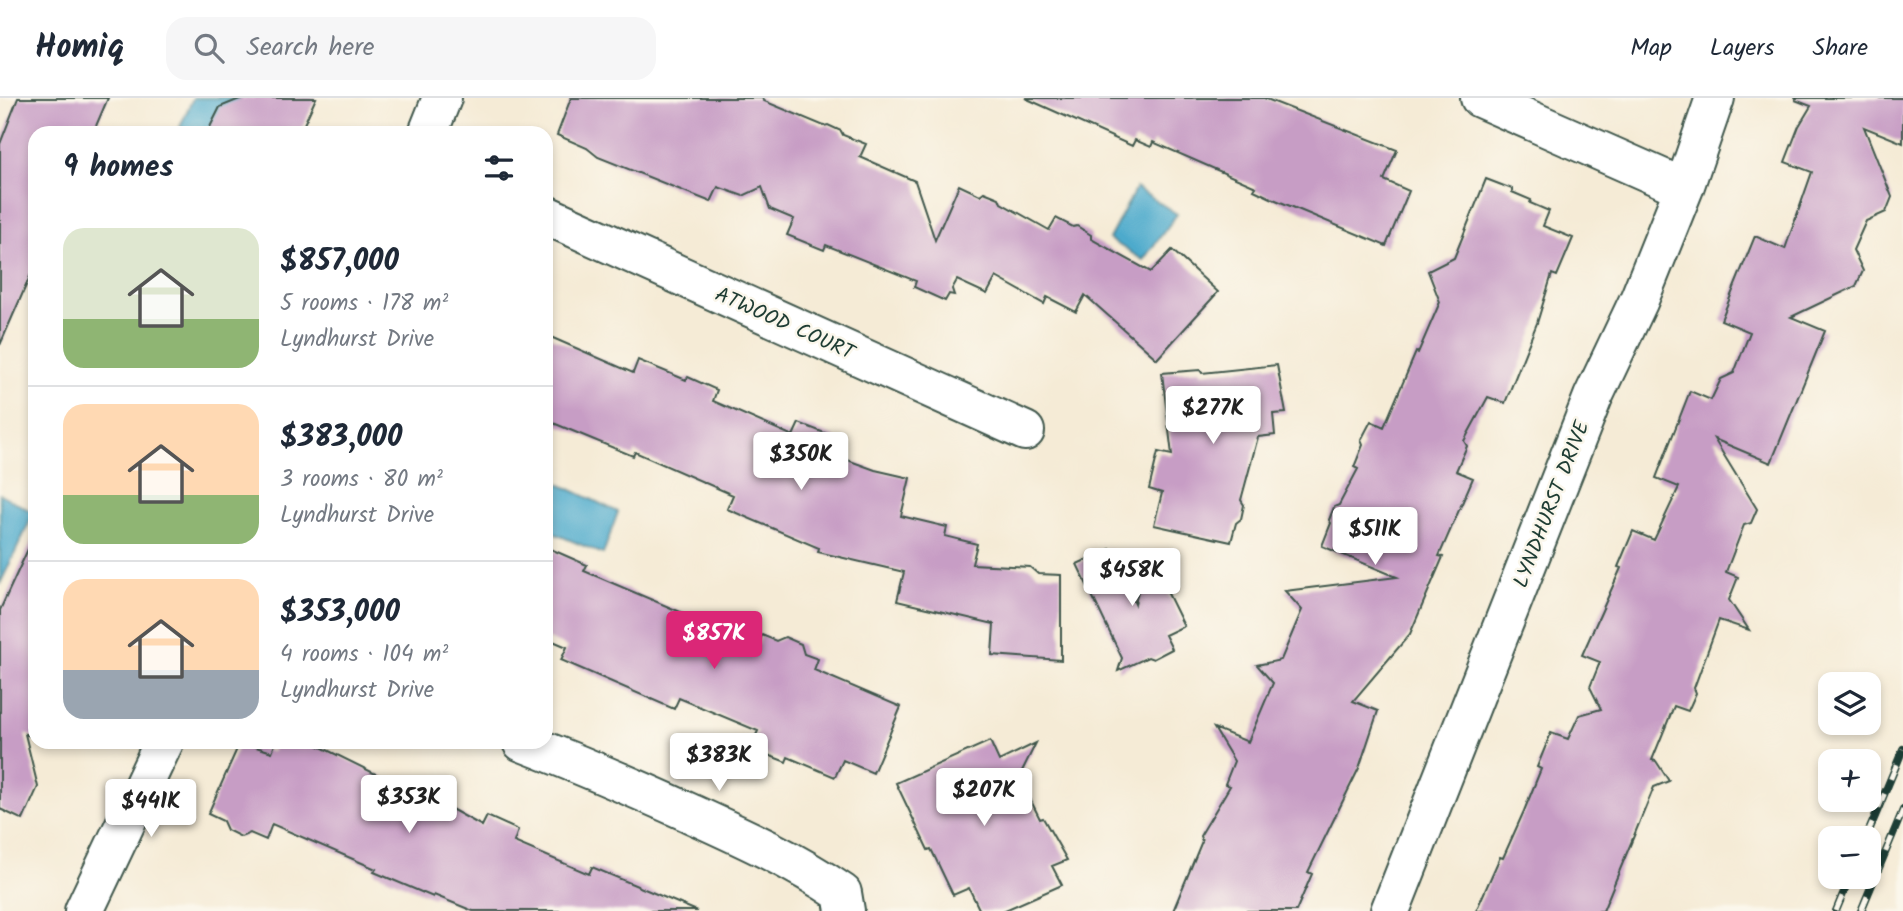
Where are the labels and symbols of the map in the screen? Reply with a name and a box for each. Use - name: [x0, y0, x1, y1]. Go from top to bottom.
- street label: ATWOOD COURT: [709, 279, 861, 371]
- pin: $277K: [1164, 386, 1262, 446]
- street label: LYNDHURST DRIVE: [1505, 415, 1600, 593]
- pin: $350K: [752, 432, 850, 492]
- pin: $511K: [1326, 508, 1424, 567]
- pin: $458K: [1083, 548, 1181, 608]
- pin: $857K: [665, 612, 763, 671]
- pin: $383K: [670, 734, 768, 793]
- pin: $207K: [935, 768, 1033, 828]
- pin: $353K: [360, 776, 458, 835]
- pin: $441K: [102, 780, 200, 839]

